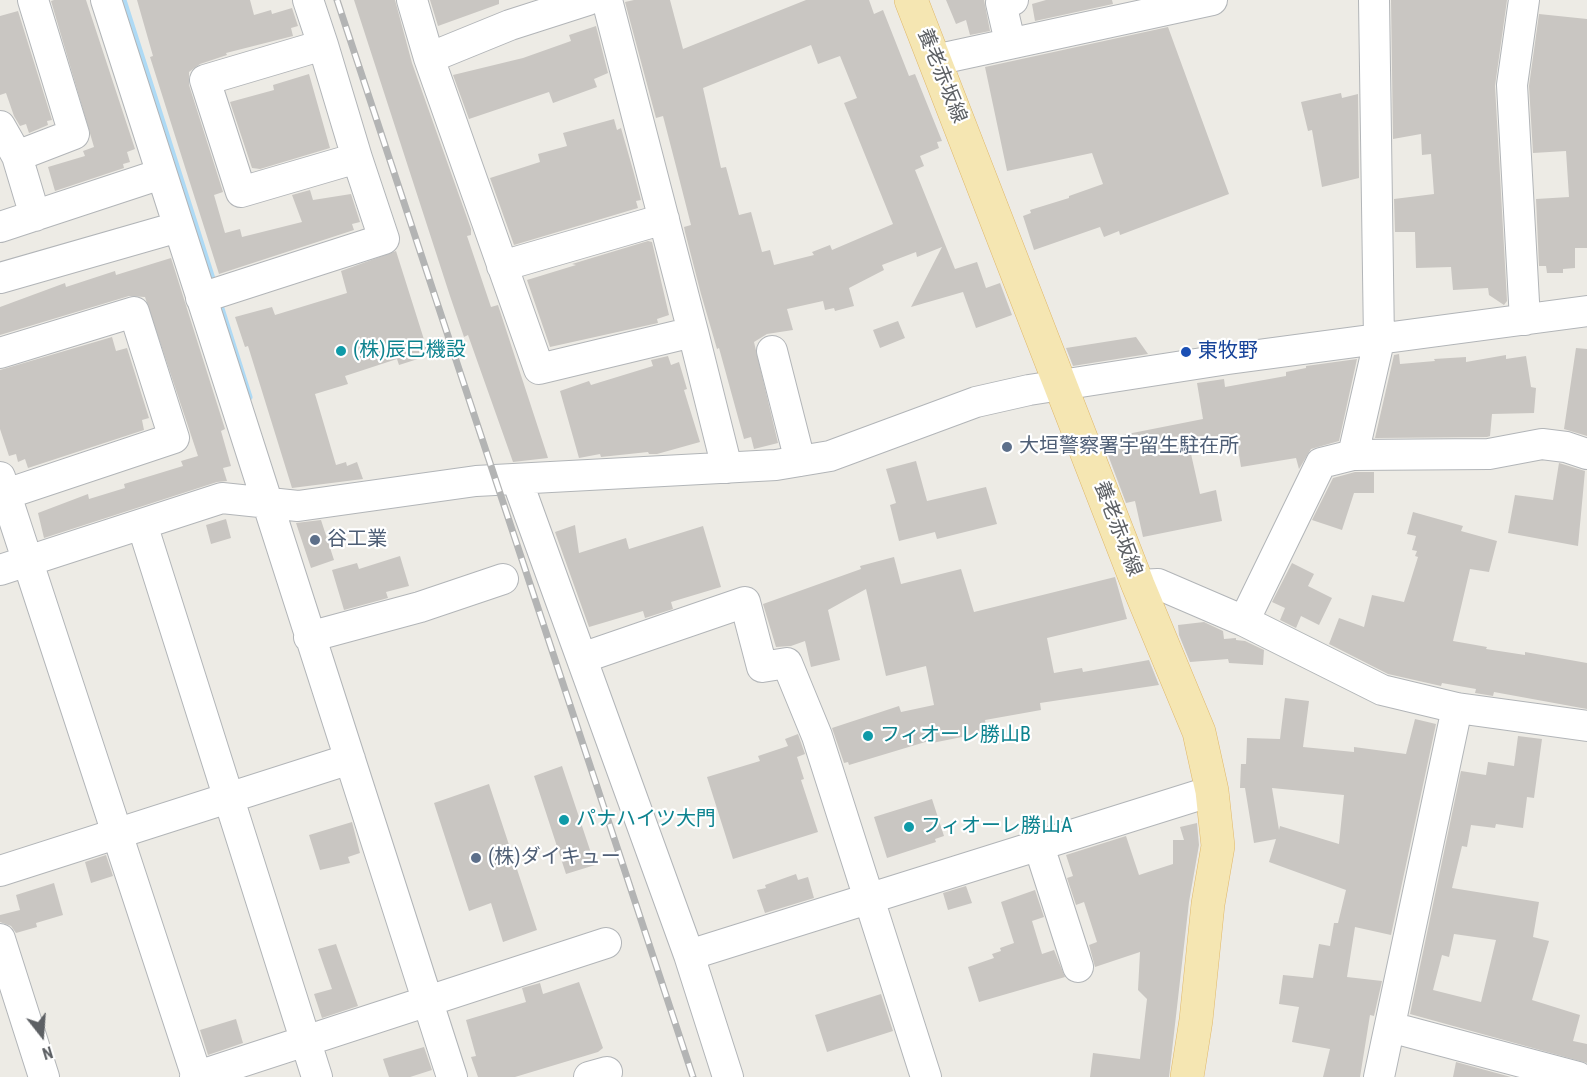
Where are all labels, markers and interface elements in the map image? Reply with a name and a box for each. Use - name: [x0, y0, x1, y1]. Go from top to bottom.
- street label: 養老赤坂線: [911, 25, 971, 127]
- place label: (株)辰巳機設: [353, 339, 466, 363]
- place label: 東牧野: [1198, 340, 1258, 364]
- marker: (株)辰巳機設: [334, 344, 348, 358]
- marker: 東牧野: [1179, 345, 1193, 359]
- place label: 大垣警察署宇留生駐在所: [1019, 435, 1239, 459]
- marker: 大垣警察署宇留生駐在所: [1000, 440, 1014, 454]
- street label: 養老赤坂線: [1088, 478, 1146, 580]
- place label: 谷工業: [327, 528, 387, 552]
- marker: 谷工業: [308, 533, 322, 547]
- place label: フィオーレ勝山B: [880, 724, 1031, 748]
- marker: フィオーレ勝山B: [861, 729, 875, 743]
- place label: パナハイツ大門: [576, 808, 716, 832]
- marker: パナハイツ大門: [557, 813, 571, 827]
- place label: フィオーレ勝山A: [921, 815, 1073, 839]
- marker: フィオーレ勝山A: [902, 820, 916, 834]
- place label: (株)ダイキュー: [488, 846, 621, 870]
- marker: (株)ダイキュー: [469, 851, 483, 865]
- north arrow: [12, 1005, 72, 1065]
- text: N: [40, 1042, 55, 1063]

